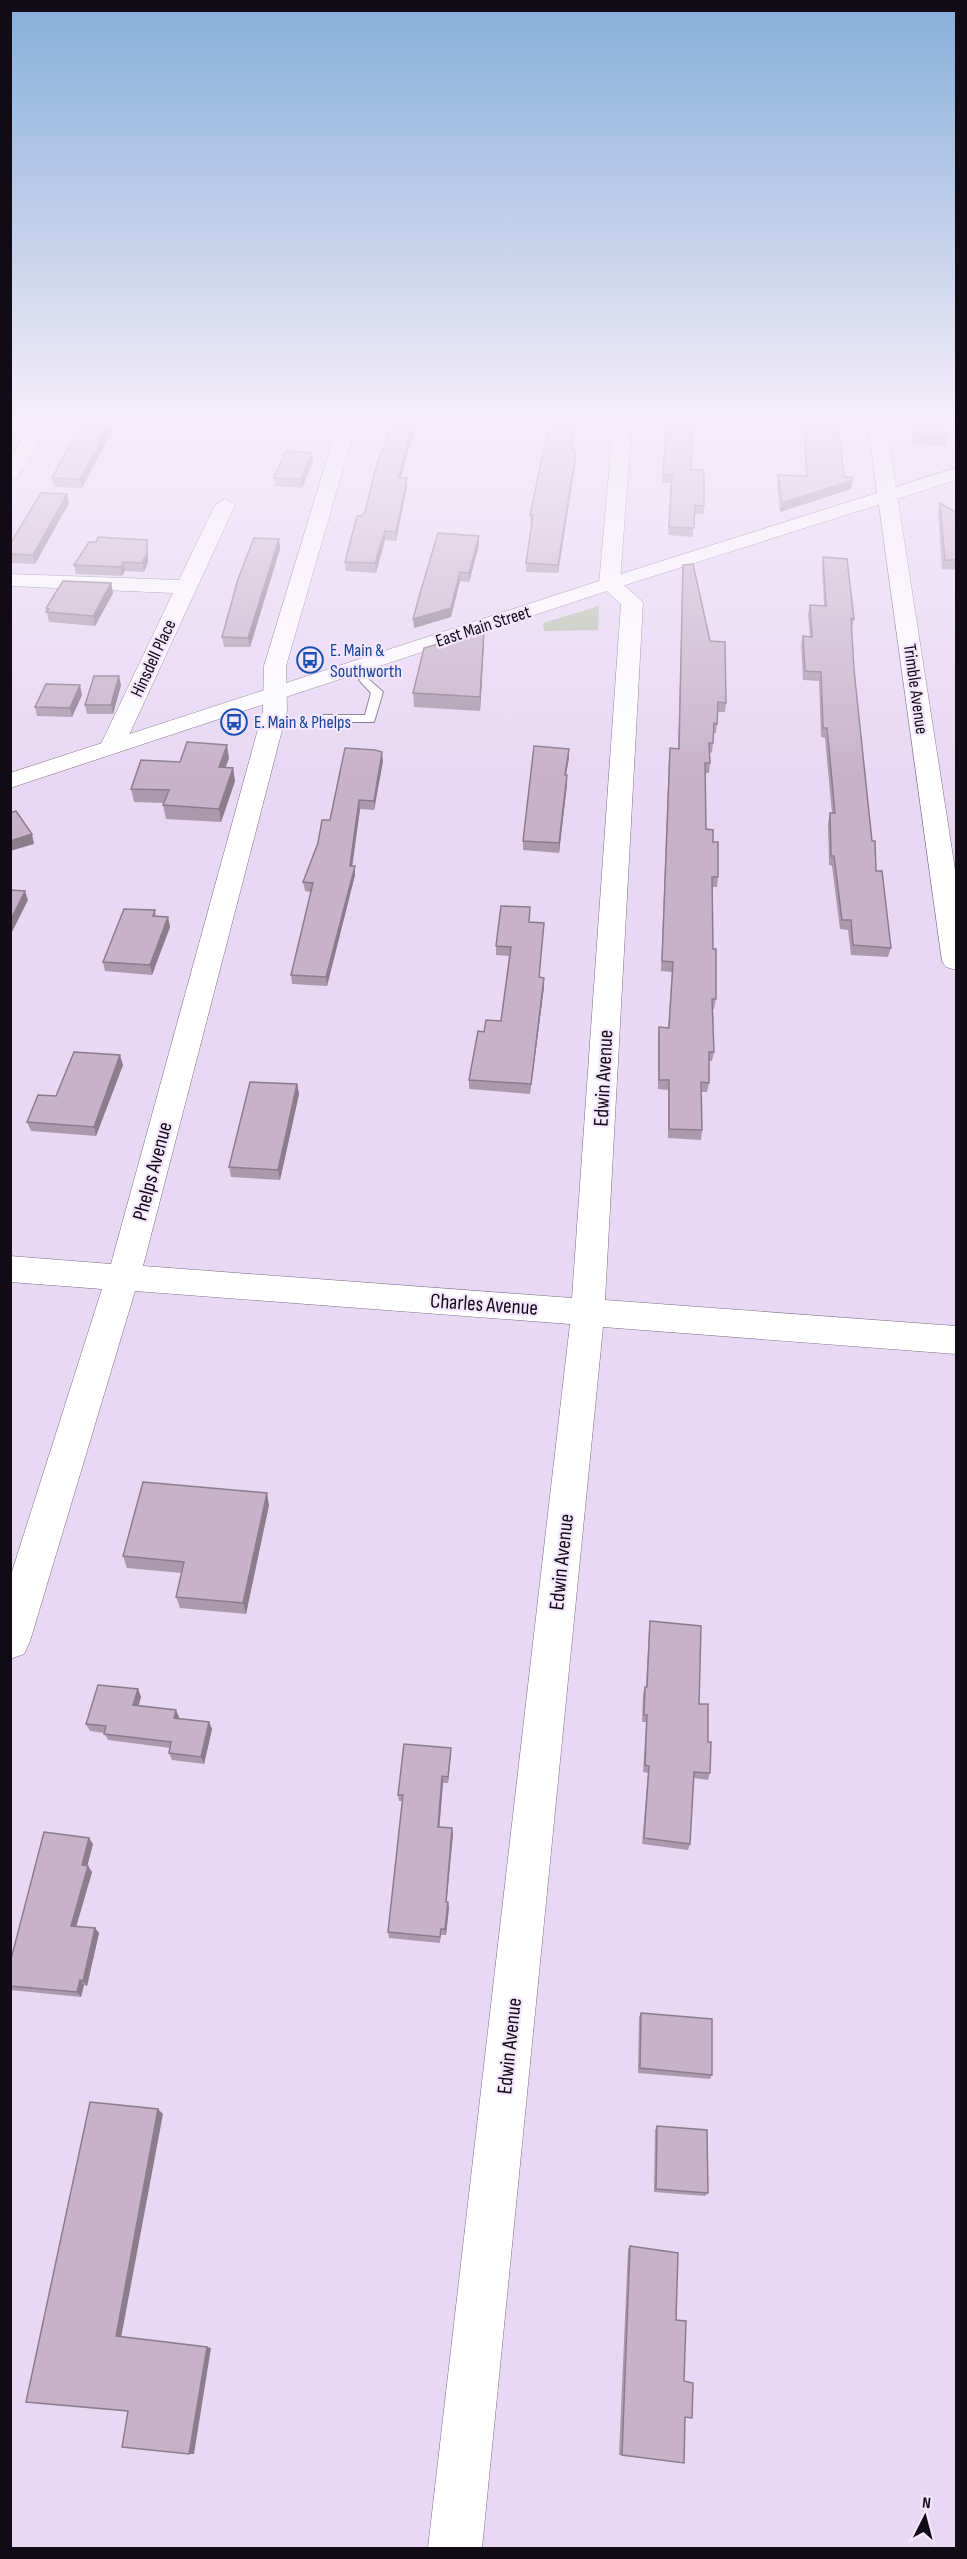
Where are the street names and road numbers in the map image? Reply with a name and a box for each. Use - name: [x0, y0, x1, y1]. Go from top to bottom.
- street label: East Main Street: [433, 601, 534, 652]
- street label: Hinsdell Place: [126, 616, 181, 700]
- street label: Trimble Avenue: [899, 643, 932, 736]
- street label: Edwin Avenue: [588, 1029, 619, 1127]
- street label: Phelps Avenue: [127, 1119, 178, 1223]
- street label: Charles Avenue: [429, 1288, 539, 1321]
- street label: Edwin Avenue: [544, 1513, 579, 1611]
- street label: Edwin Avenue: [492, 1997, 527, 2095]

